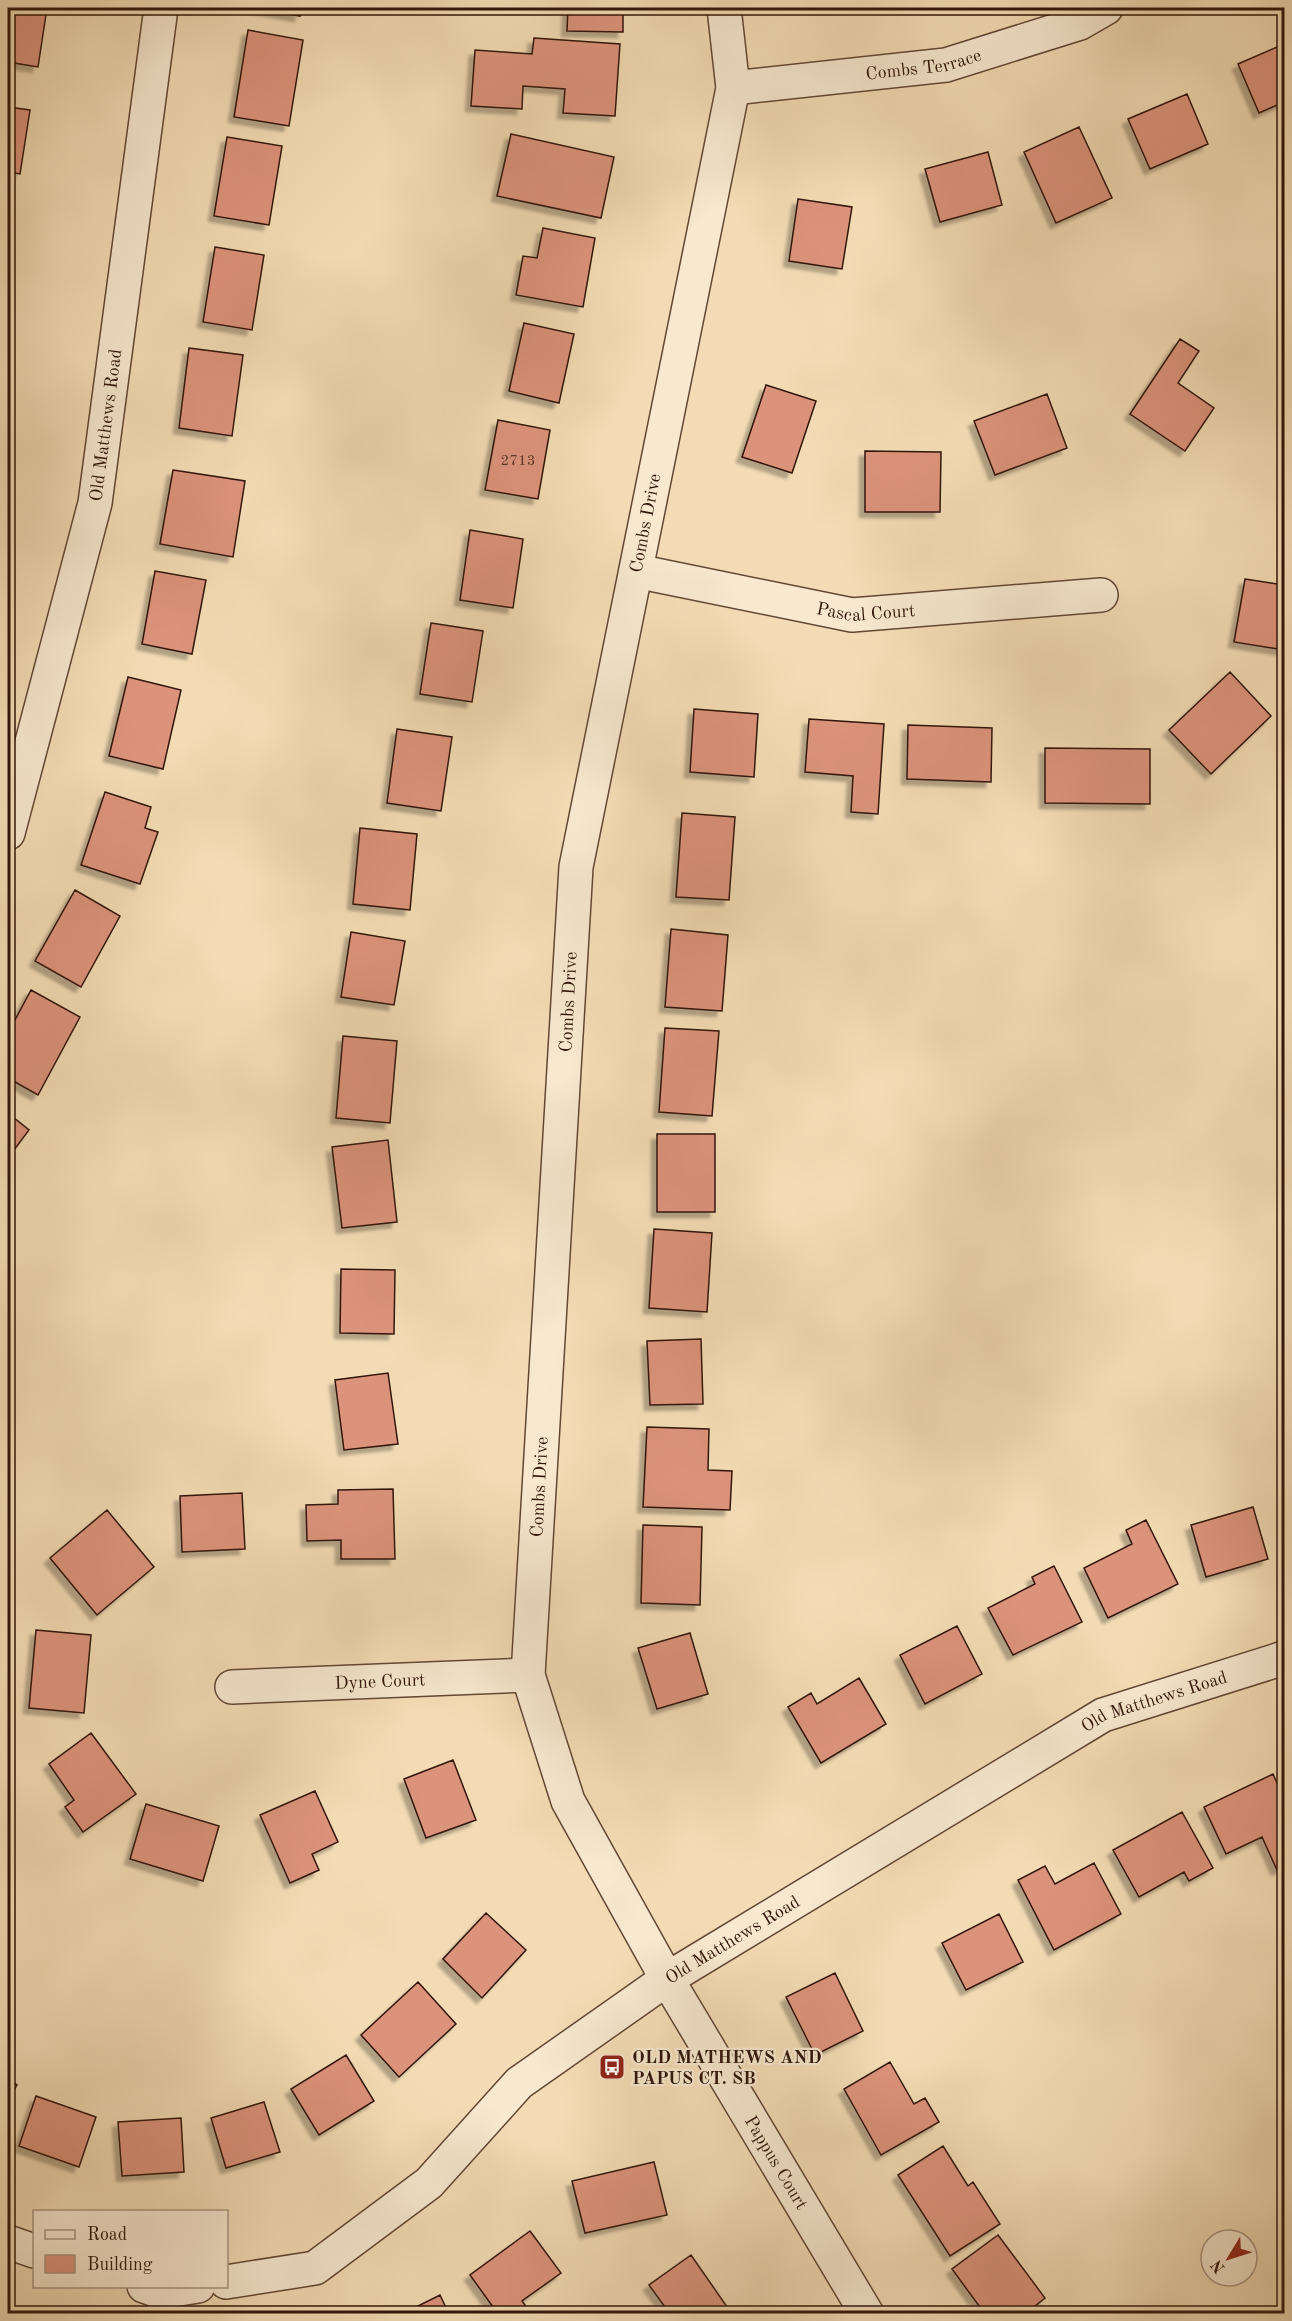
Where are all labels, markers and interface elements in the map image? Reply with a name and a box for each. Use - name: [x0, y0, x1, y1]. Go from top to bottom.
- street label: Combs Terrace: [865, 47, 984, 84]
- street label: Old Matthews Road: [87, 348, 125, 502]
- house number: 2713: [501, 454, 535, 469]
- street label: Combs Drive: [628, 472, 664, 574]
- street label: Pascal Court: [815, 600, 916, 625]
- street label: Combs Drive: [557, 951, 581, 1053]
- street label: Combs Drive: [528, 1436, 552, 1538]
- street label: Old Matthews Road: [1078, 1669, 1229, 1736]
- street label: Dyne Court: [334, 1671, 426, 1693]
- street label: Old Matthews Road: [662, 1893, 803, 1988]
- place label: OLD MATHEWS AND PAPUS CT. SB: [632, 2049, 822, 2088]
- bus stop icon: OLD MATHEWS AND PAPUS CT. SB: [597, 2052, 627, 2082]
- street label: Pappus Court: [741, 2113, 810, 2213]
- legend: [33, 2210, 228, 2288]
- text: Road: [87, 2226, 127, 2244]
- north arrow: [1199, 2228, 1259, 2288]
- text: Building: [87, 2256, 153, 2274]
- text: N: [1208, 2256, 1229, 2276]

